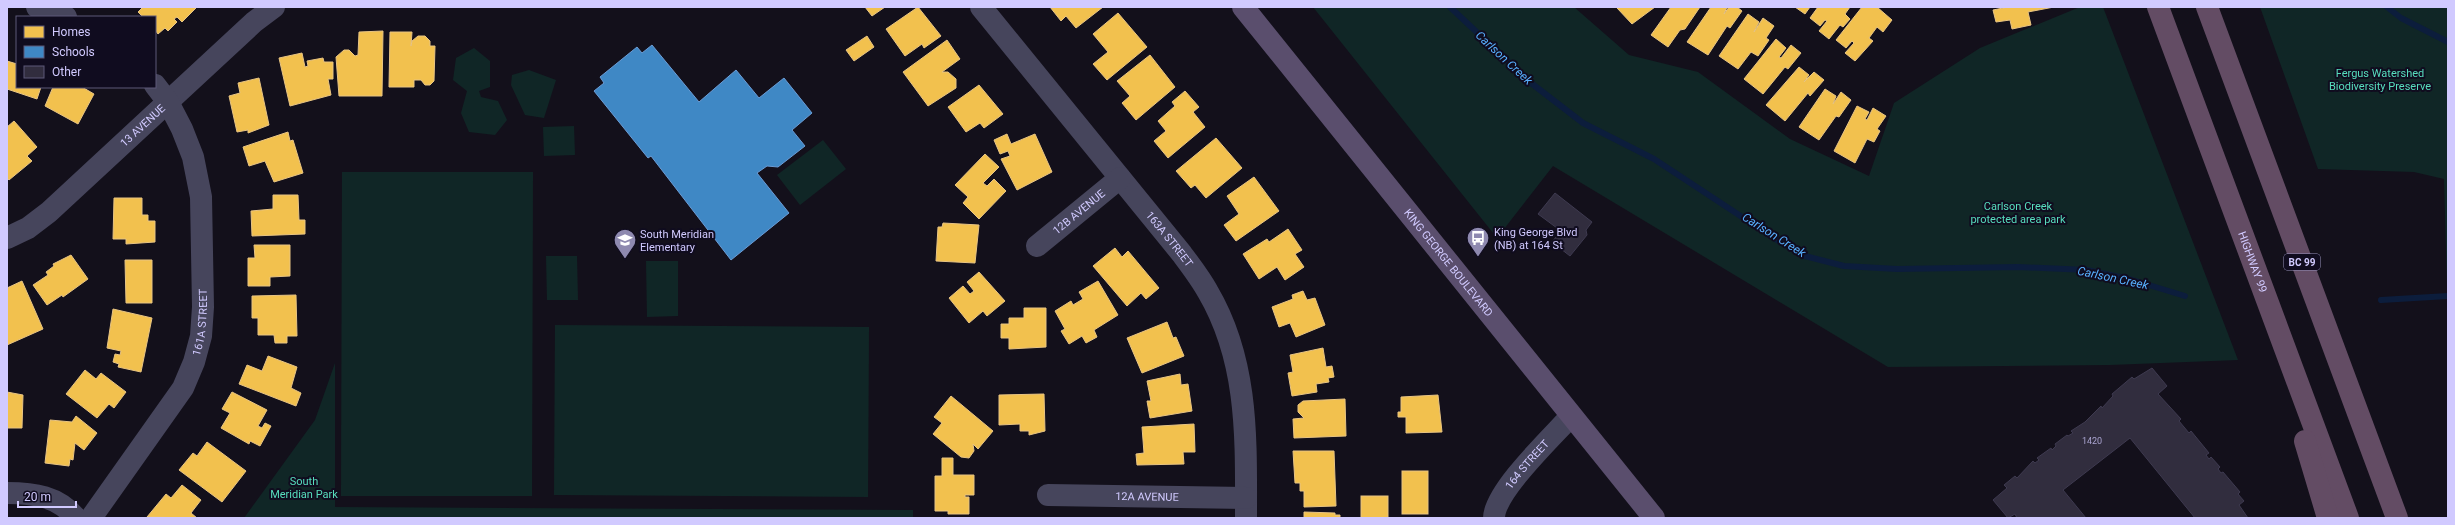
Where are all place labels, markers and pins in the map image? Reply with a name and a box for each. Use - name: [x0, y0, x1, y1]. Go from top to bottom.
- bus stop icon: King George Blvd (NB) at 164 St: [1465, 225, 1491, 258]
- place label: King George Blvd (NB) at 164 St: [1494, 226, 1578, 252]
- school or university icon: South Meridian Elementary: [612, 227, 638, 260]
- place label: South Meridian Elementary: [640, 228, 714, 254]

